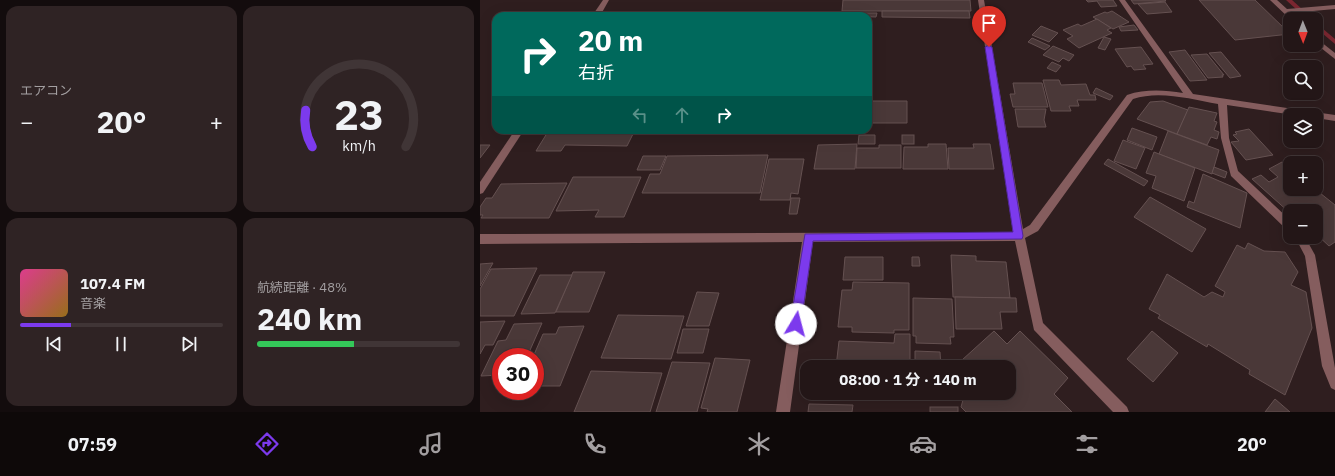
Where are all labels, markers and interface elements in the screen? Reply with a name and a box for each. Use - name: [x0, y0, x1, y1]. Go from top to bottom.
- pin: [972, 6, 1006, 47]
- icon: arrive: [978, 12, 1000, 34]
- north arrow: [1283, 12, 1323, 52]
- map controls: [1283, 12, 1323, 244]
- text: 20 m: [578, 22, 643, 59]
- icon: right: [512, 28, 564, 80]
- button: search: [1283, 60, 1323, 100]
- text: 右折: [578, 61, 614, 84]
- text: エアコン: [20, 82, 72, 99]
- text: 23: [334, 87, 383, 141]
- text: 20°: [96, 102, 147, 141]
- icon: left: [629, 104, 651, 126]
- icon: ahead: [671, 104, 693, 126]
- icon: right: [713, 104, 735, 126]
- text: −: [20, 107, 33, 136]
- text: +: [210, 107, 223, 136]
- button: layers: [1283, 108, 1323, 148]
- text: km/h: [342, 136, 375, 155]
- button: +: [1283, 156, 1323, 196]
- button: −: [1283, 204, 1323, 244]
- text: 107.4 FM: [80, 274, 145, 293]
- text: 航続距離 · 48%: [257, 279, 347, 296]
- text: 音楽: [80, 295, 106, 312]
- text: 240 km: [257, 299, 362, 338]
- position arrow: [775, 303, 817, 345]
- icon: previous: [43, 333, 65, 355]
- icon: pause: [110, 333, 132, 355]
- icon: next: [178, 333, 200, 355]
- speed limit sign: 30: [492, 348, 544, 400]
- text: 08:00 · 1 分 · 140 m: [839, 370, 977, 389]
- icon: directions: [253, 430, 281, 458]
- icon: music: [417, 430, 445, 458]
- icon: phone: [581, 430, 609, 458]
- icon: climate: [745, 430, 773, 458]
- icon: car: [909, 430, 937, 458]
- icon: filters: [1073, 430, 1101, 458]
- text: 07:59: [68, 433, 117, 456]
- text: 20°: [1237, 433, 1267, 456]

